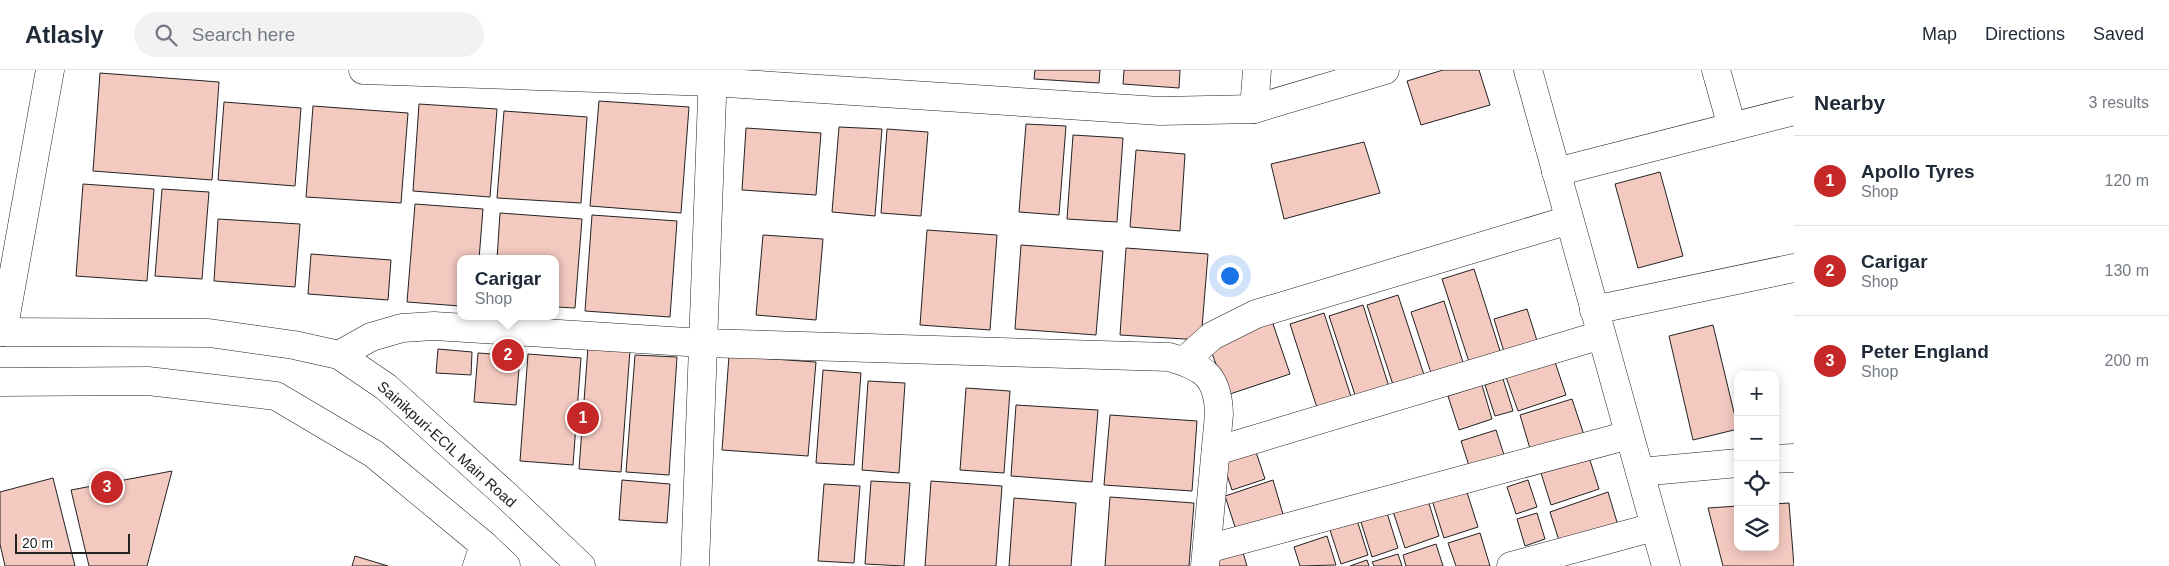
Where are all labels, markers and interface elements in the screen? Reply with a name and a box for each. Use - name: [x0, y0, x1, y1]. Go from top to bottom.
- search box: [134, 12, 484, 57]
- text: Atlasly: [25, 21, 104, 48]
- icon: search: [152, 21, 180, 49]
- text: Search here: [192, 24, 295, 45]
- text: Map: [1922, 24, 1957, 44]
- text: Directions: [1985, 24, 2065, 44]
- text: Saved: [2093, 24, 2144, 44]
- text: Nearby: [1814, 91, 1885, 114]
- text: 3 results: [2089, 94, 2149, 111]
- text: Apollo Tyres: [1861, 161, 1975, 182]
- text: 1: [1826, 172, 1834, 189]
- text: 120 m: [2105, 172, 2149, 189]
- text: Shop: [1861, 183, 1898, 200]
- text: Carigar: [1861, 251, 1928, 272]
- popup: [457, 255, 559, 320]
- text: 2: [1826, 262, 1834, 279]
- text: 130 m: [2105, 262, 2149, 279]
- your location: [1217, 263, 1243, 289]
- text: Carigar: [475, 268, 541, 289]
- text: Shop: [1861, 273, 1898, 290]
- text: Shop: [475, 290, 512, 307]
- pin: 2: [492, 336, 524, 374]
- text: Peter England: [1861, 341, 1989, 362]
- text: 3: [1826, 352, 1834, 369]
- text: 200 m: [2105, 352, 2149, 369]
- text: Shop: [1861, 363, 1898, 380]
- map controls: [1734, 371, 1779, 551]
- button: +: [1734, 371, 1779, 416]
- street label: Sainikpuri-ECIL Main Road: [374, 377, 520, 511]
- pin: 1: [567, 399, 599, 437]
- button: −: [1734, 416, 1779, 461]
- button: locate: [1734, 461, 1779, 506]
- pin: 3: [91, 468, 123, 506]
- button: layers: [1734, 506, 1779, 551]
- scale bar: [15, 531, 130, 554]
- text: 20 m: [22, 535, 53, 551]

